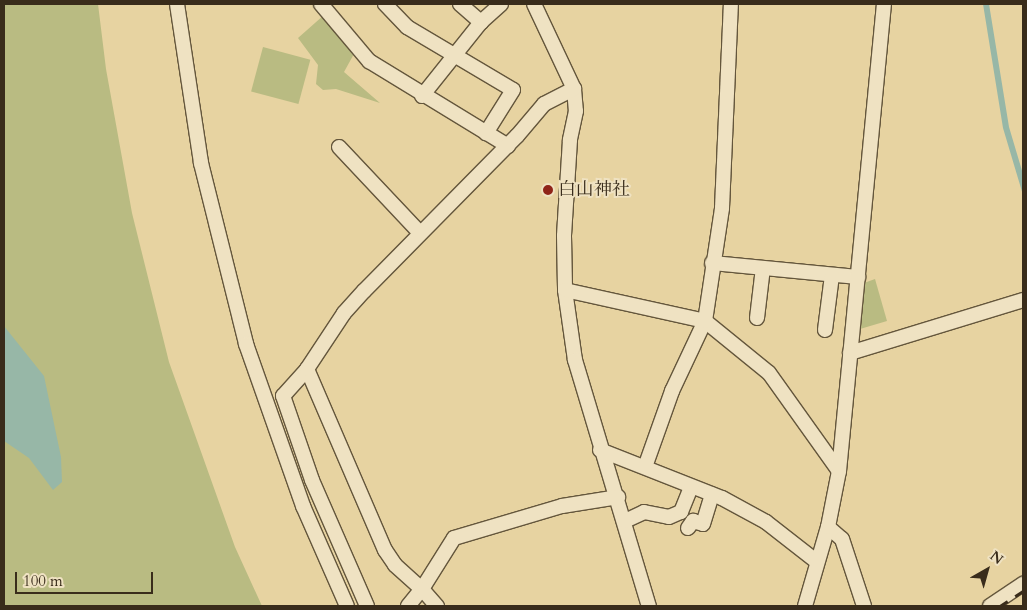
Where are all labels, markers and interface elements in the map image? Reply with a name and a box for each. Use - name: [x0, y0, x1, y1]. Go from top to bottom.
- place label: 白山神社: [558, 179, 630, 201]
- marker: 白山神社: [542, 184, 554, 196]
- north arrow: [962, 545, 1012, 595]
- text: N: [986, 547, 1007, 569]
- scale bar: [18, 562, 155, 594]
- text: 100 m: [23, 571, 63, 591]

